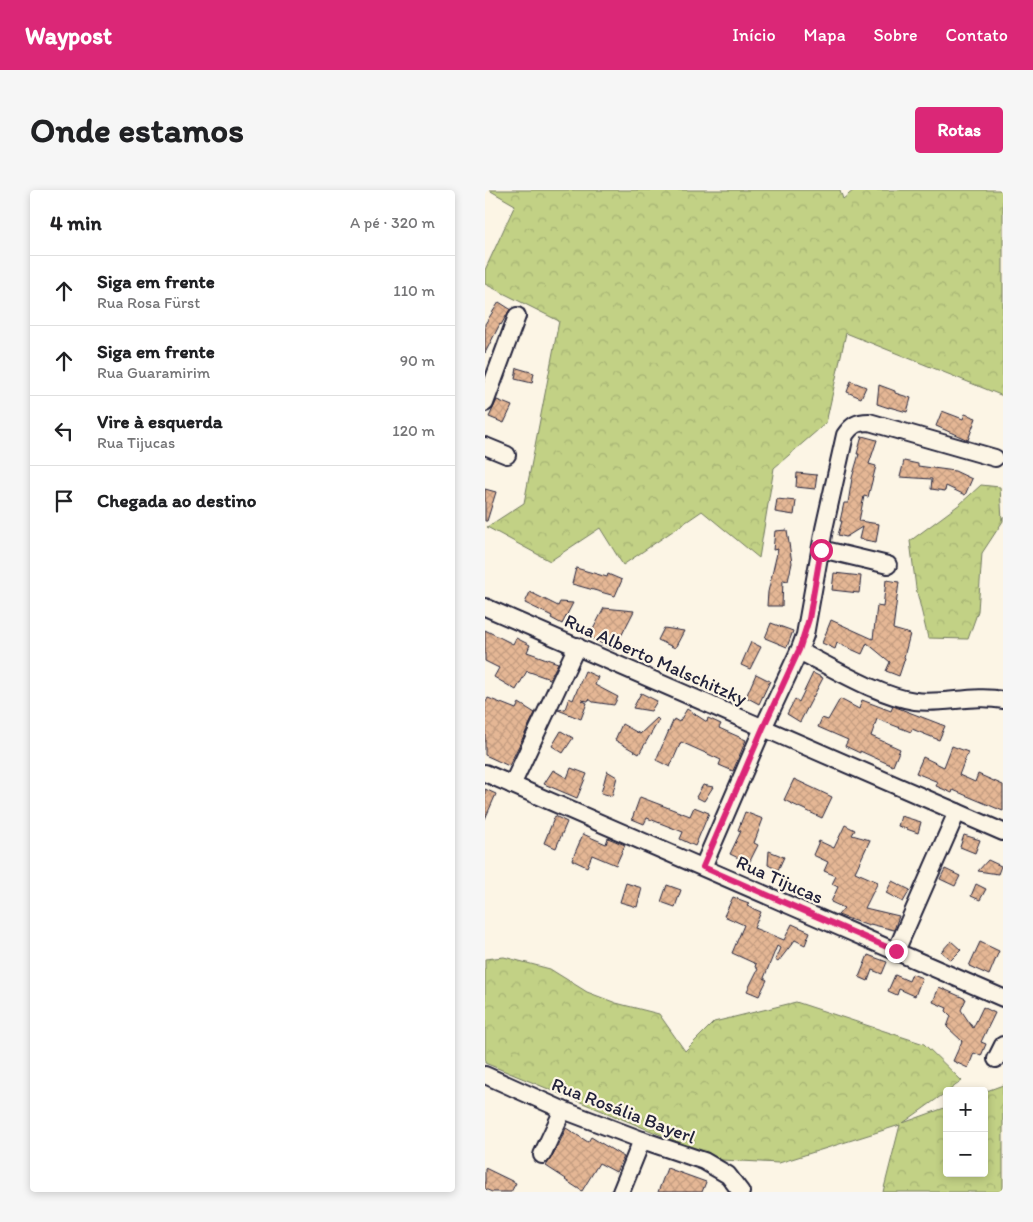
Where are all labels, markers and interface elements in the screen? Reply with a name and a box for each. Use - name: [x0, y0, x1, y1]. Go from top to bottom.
- text: Waypost: [25, 21, 112, 50]
- text: Início: [732, 24, 776, 46]
- text: Mapa: [804, 24, 846, 46]
- text: Sobre: [874, 24, 918, 46]
- text: Contato: [946, 24, 1008, 46]
- button: Rotas: [915, 107, 1003, 153]
- text: Onde estamos: [30, 109, 244, 151]
- text: 4 min: [50, 210, 102, 235]
- text: A pé · 320 m: [350, 213, 435, 232]
- text: Siga em frente: [97, 270, 215, 293]
- icon: ahead: [50, 277, 78, 305]
- text: 110 m: [393, 281, 435, 300]
- text: Rua Rosa Fürst: [97, 293, 200, 312]
- text: Siga em frente: [97, 340, 215, 363]
- icon: ahead: [50, 347, 78, 375]
- text: 90 m: [400, 351, 435, 370]
- text: Rua Guaramirim: [97, 363, 210, 382]
- text: Vire à esquerda: [97, 410, 223, 433]
- icon: left: [50, 417, 78, 445]
- text: 120 m: [392, 421, 435, 440]
- text: Rua Tijucas: [97, 433, 175, 452]
- icon: arrive: [50, 487, 78, 515]
- text: Chegada ao destino: [97, 489, 256, 512]
- route start: [810, 539, 833, 562]
- street label: Rua Alberto Malschitzky: [561, 609, 751, 710]
- street label: Rua Tijucas: [733, 850, 827, 909]
- route end: [885, 940, 908, 963]
- street label: Rua Rosália Bayerl: [549, 1072, 700, 1149]
- map controls: [943, 1087, 988, 1177]
- button: +: [943, 1087, 988, 1132]
- button: −: [943, 1132, 988, 1177]

